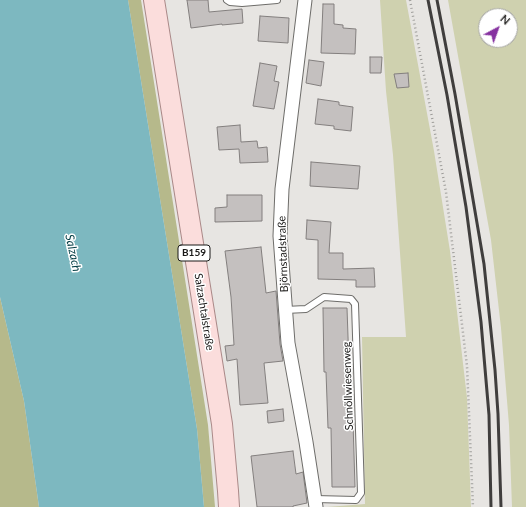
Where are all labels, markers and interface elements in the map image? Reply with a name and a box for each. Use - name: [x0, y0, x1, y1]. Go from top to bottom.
- north arrow: [478, 8, 518, 48]
- text: N: [498, 12, 513, 27]
- street label: Björnstadstraße: [275, 215, 291, 293]
- water label: Salzach: [62, 233, 84, 273]
- road number: B159: [178, 245, 210, 261]
- street label: Salzachtalstraße: [191, 272, 217, 352]
- street label: Schnöllwiesenweg: [340, 341, 356, 431]

